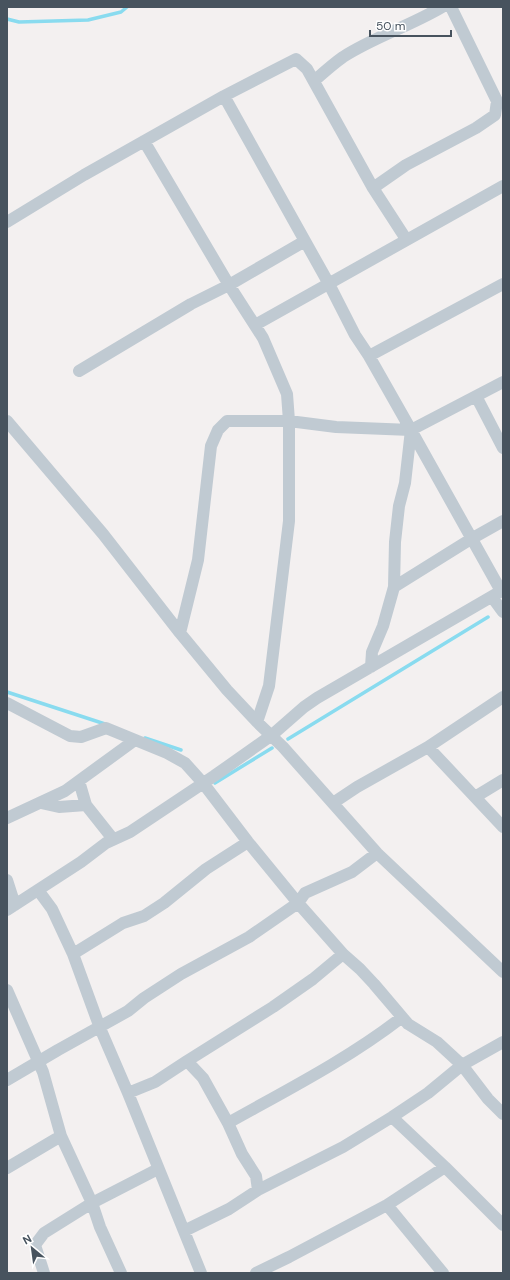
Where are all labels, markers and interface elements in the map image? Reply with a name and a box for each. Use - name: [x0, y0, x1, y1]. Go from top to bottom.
- scale bar: [370, 12, 451, 38]
- text: 50 m: [376, 18, 405, 34]
- north arrow: [12, 1228, 52, 1268]
- text: N: [20, 1231, 34, 1247]

